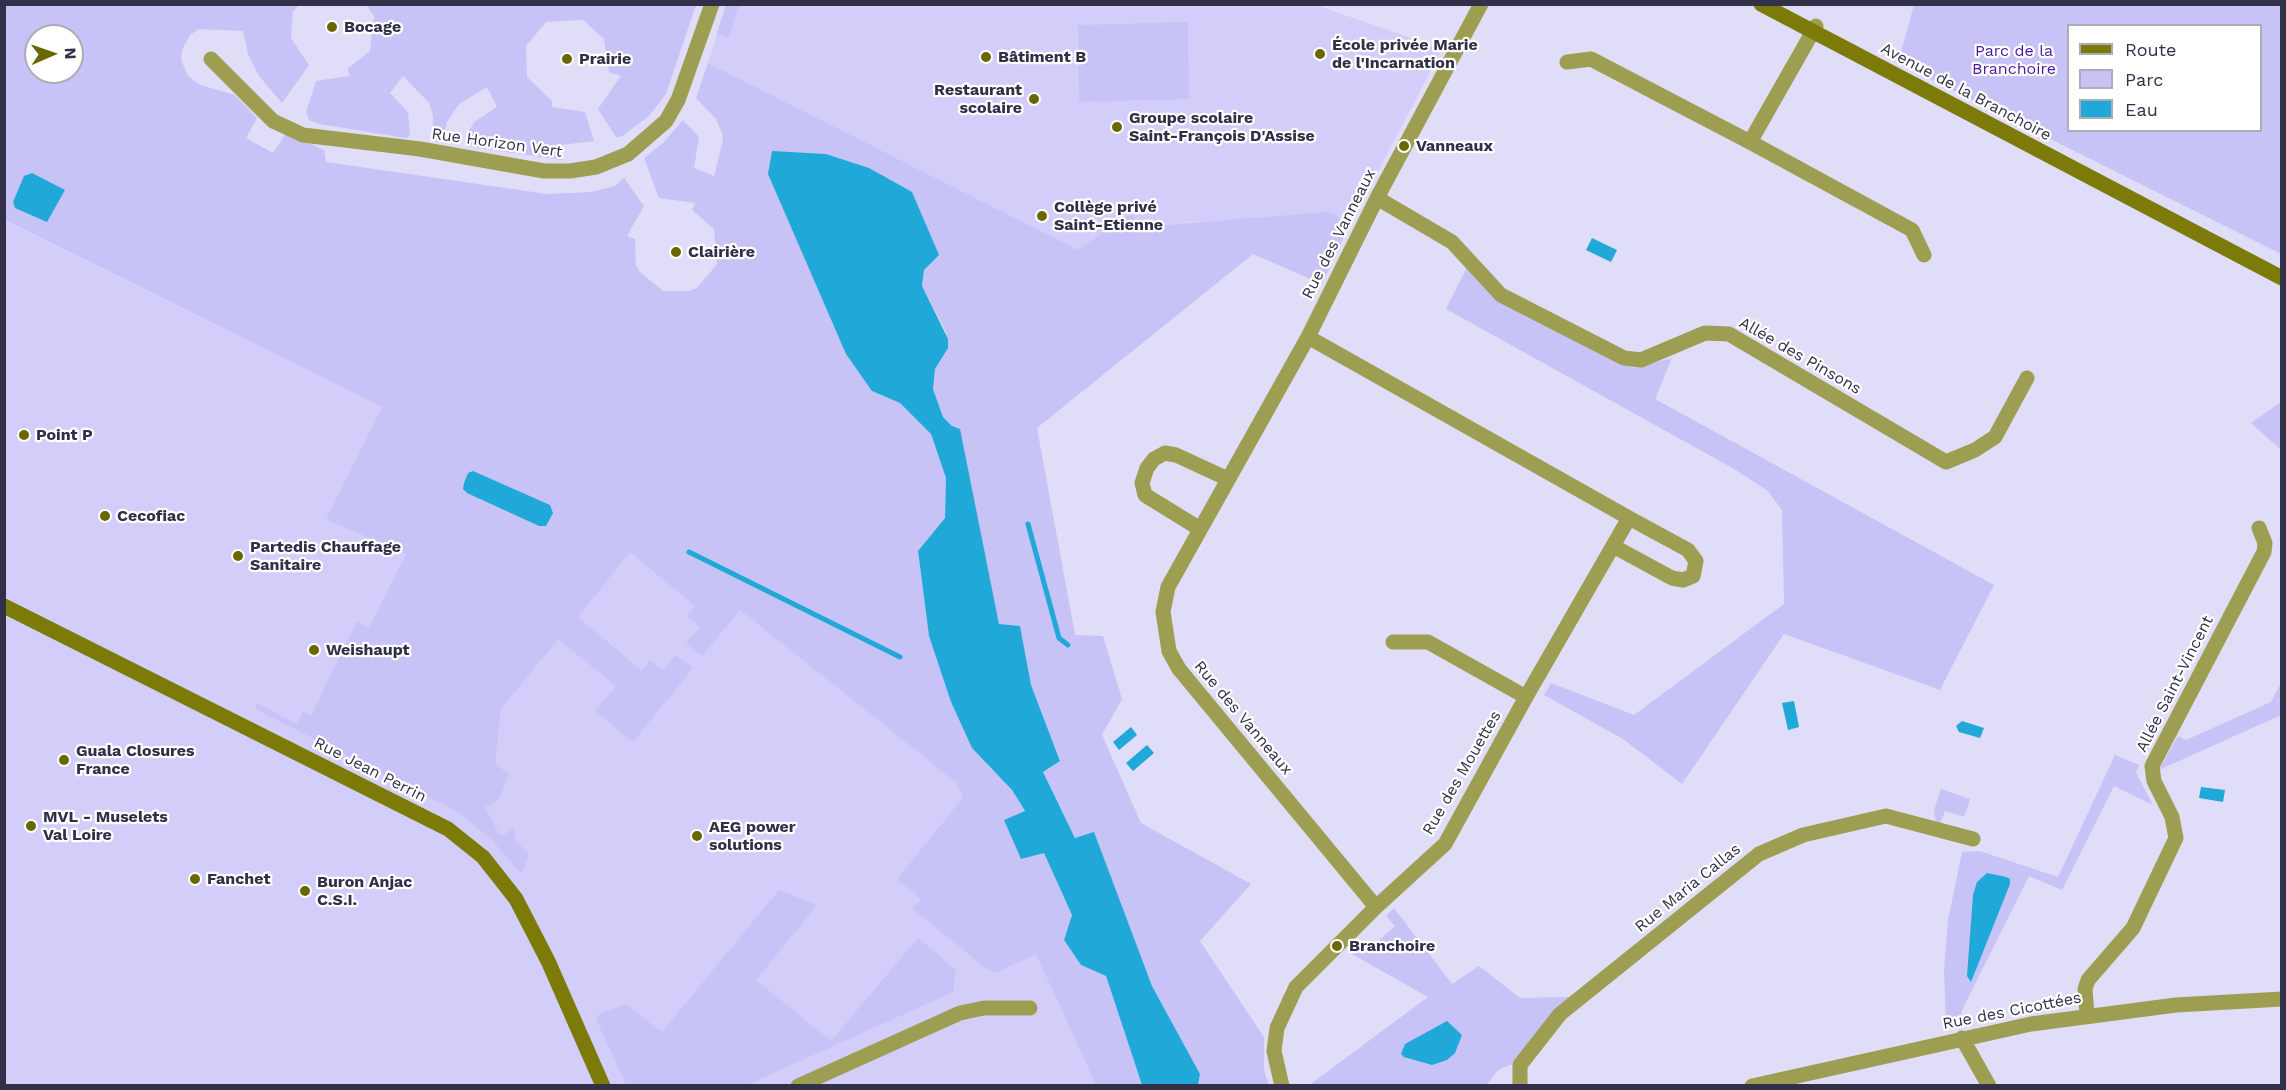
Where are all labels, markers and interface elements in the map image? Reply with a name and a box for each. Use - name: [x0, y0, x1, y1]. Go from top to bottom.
- place label: Bocage: [344, 17, 401, 37]
- marker: Bocage: [325, 20, 339, 34]
- north arrow: [24, 24, 84, 84]
- legend: [2067, 24, 2262, 132]
- place label: École privée Marie de l'Incarnation: [1332, 35, 1478, 73]
- street label: Avenue de la Branchoire: [1878, 39, 2054, 145]
- text: Route: [2125, 39, 2177, 60]
- park label: Parc de la Branchoire: [1972, 41, 2056, 79]
- text: N: [61, 47, 80, 60]
- place label: Bâtiment B: [998, 47, 1086, 67]
- marker: École privée Marie de l'Incarnation: [1313, 47, 1327, 61]
- place label: Prairie: [579, 49, 631, 69]
- marker: Bâtiment B: [979, 50, 993, 64]
- marker: Prairie: [560, 52, 574, 66]
- text: Parc: [2125, 69, 2163, 90]
- place label: Restaurant scolaire: [934, 80, 1022, 118]
- marker: Restaurant scolaire: [1027, 92, 1041, 106]
- text: Eau: [2125, 99, 2158, 120]
- place label: Groupe scolaire Saint-François D'Assise: [1129, 108, 1315, 146]
- marker: Groupe scolaire Saint-François D'Assise: [1110, 120, 1124, 134]
- street label: Rue Horizon Vert: [430, 124, 564, 162]
- place label: Vanneaux: [1416, 136, 1493, 156]
- marker: Vanneaux: [1397, 139, 1411, 153]
- street label: Rue des Vanneaux: [1298, 166, 1380, 302]
- place label: Collège privé Saint-Etienne: [1054, 197, 1163, 235]
- marker: Collège privé Saint-Etienne: [1035, 209, 1049, 223]
- place label: Clairière: [688, 242, 755, 262]
- marker: Clairière: [669, 245, 683, 259]
- street label: Allée des Pinsons: [1736, 313, 1864, 399]
- place label: Point P: [36, 425, 93, 445]
- marker: Point P: [17, 428, 31, 442]
- place label: Cecofiac: [117, 506, 185, 526]
- marker: Cecofiac: [98, 509, 112, 523]
- place label: Partedis Chauffage Sanitaire: [250, 537, 401, 575]
- marker: Partedis Chauffage Sanitaire: [231, 549, 245, 563]
- street label: Allée Saint-Vincent: [2132, 613, 2218, 755]
- place label: Weishaupt: [326, 640, 410, 660]
- marker: Weishaupt: [307, 643, 321, 657]
- street label: Rue des Vanneaux: [1190, 657, 1296, 779]
- street label: Rue des Mouettes: [1419, 707, 1505, 839]
- street label: Rue Jean Perrin: [311, 733, 429, 807]
- place label: Guala Closures France: [76, 741, 195, 779]
- marker: Guala Closures France: [57, 753, 71, 767]
- place label: MVL - Muselets Val Loire: [43, 807, 168, 845]
- place label: AEG power solutions: [709, 817, 796, 855]
- marker: MVL - Muselets Val Loire: [24, 819, 38, 833]
- marker: AEG power solutions: [690, 829, 704, 843]
- street label: Rue Maria Callas: [1631, 840, 1745, 936]
- place label: Fanchet: [207, 869, 270, 889]
- marker: Fanchet: [188, 872, 202, 886]
- place label: Buron Anjac C.S.I.: [317, 872, 412, 910]
- marker: Buron Anjac C.S.I.: [298, 884, 312, 898]
- place label: Branchoire: [1349, 936, 1435, 956]
- marker: Branchoire: [1330, 939, 1344, 953]
- street label: Rue des Cicottées: [1941, 988, 2083, 1034]

